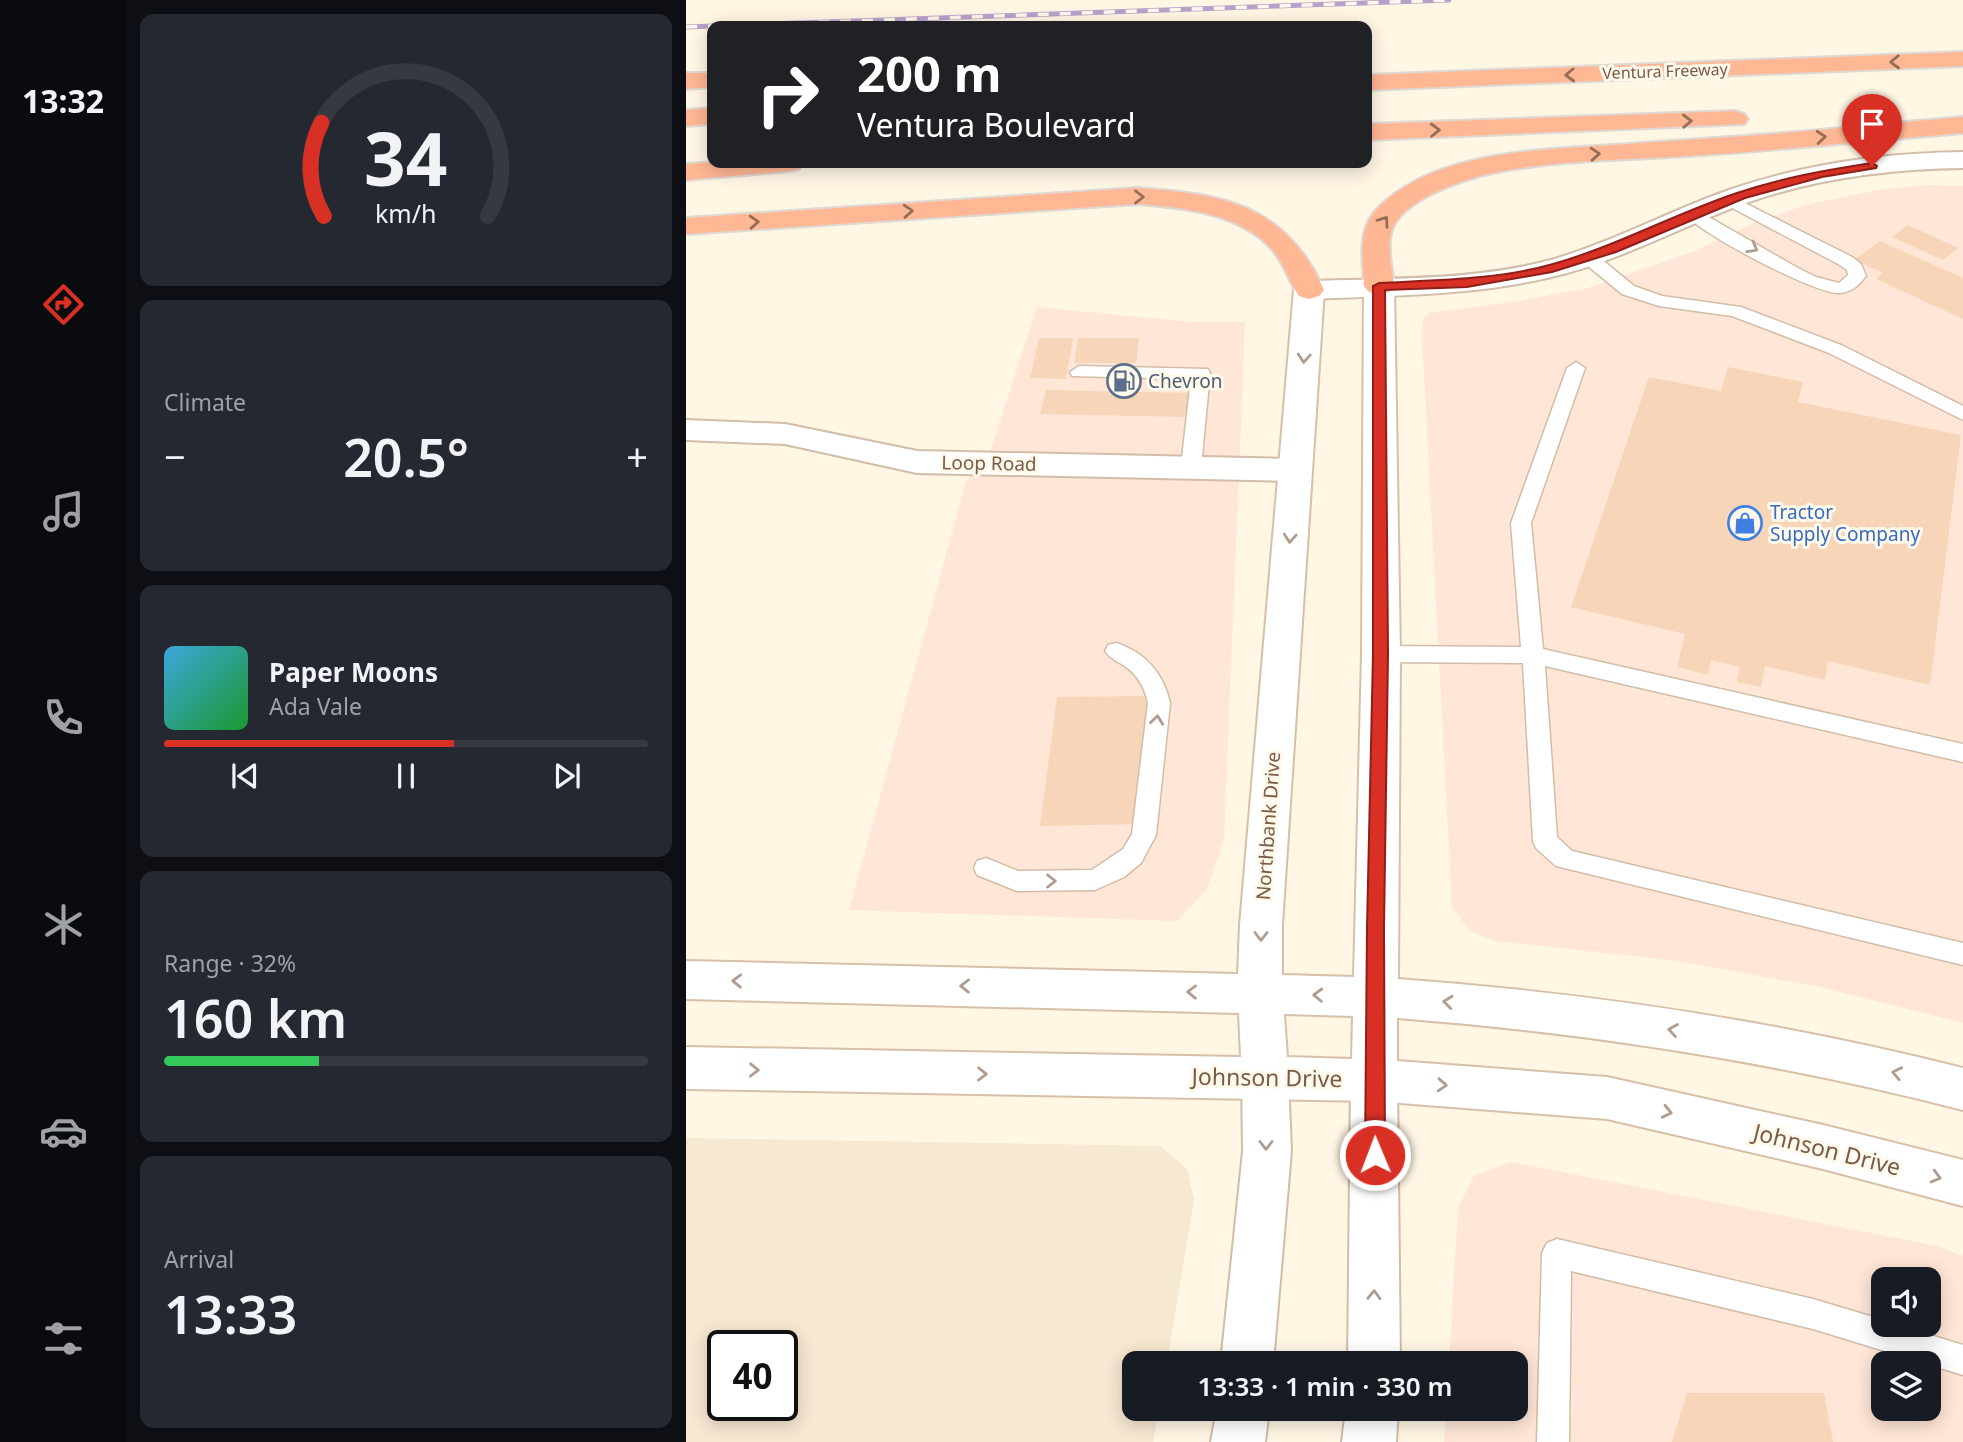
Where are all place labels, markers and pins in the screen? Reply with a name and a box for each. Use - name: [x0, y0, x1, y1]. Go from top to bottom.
- pin: [1842, 94, 1902, 166]
- fuel station icon: Chevron: [1105, 362, 1143, 400]
- place label: Chevron: [1148, 368, 1222, 394]
- place label: Tractor Supply Company: [1770, 499, 1920, 547]
- shop icon: Tractor Supply Company: [1726, 504, 1764, 542]

